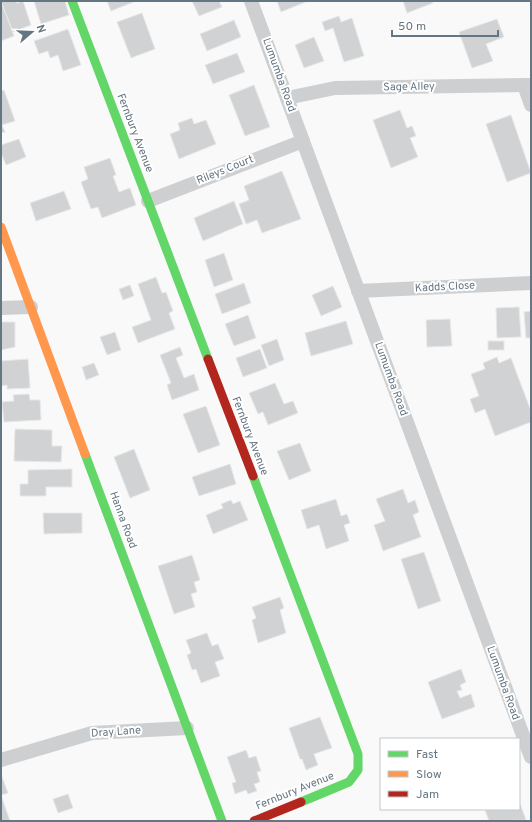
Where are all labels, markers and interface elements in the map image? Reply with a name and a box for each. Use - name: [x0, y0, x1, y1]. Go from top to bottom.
- north arrow: [12, 12, 52, 52]
- scale bar: [392, 12, 498, 38]
- text: 50 m: [398, 19, 426, 35]
- text: N: [33, 23, 48, 35]
- street label: Lumumba Road: [259, 36, 299, 114]
- street label: Sage Alley: [383, 80, 435, 94]
- street label: Fernbury Avenue: [114, 92, 156, 174]
- street label: Rileys Court: [194, 152, 256, 188]
- street label: Kadds Close: [415, 278, 475, 296]
- street label: Lumumba Road: [371, 340, 411, 418]
- street label: Fernbury Avenue: [229, 395, 271, 477]
- street label: Hanna Road: [106, 490, 140, 550]
- street label: Lumumba Road: [483, 644, 523, 722]
- street label: Dray Lane: [91, 723, 142, 741]
- legend: [380, 738, 520, 810]
- text: Fast: [416, 747, 438, 763]
- text: Slow: [416, 767, 442, 783]
- street label: Fernbury Avenue: [254, 769, 336, 813]
- text: Jam: [416, 787, 439, 803]

